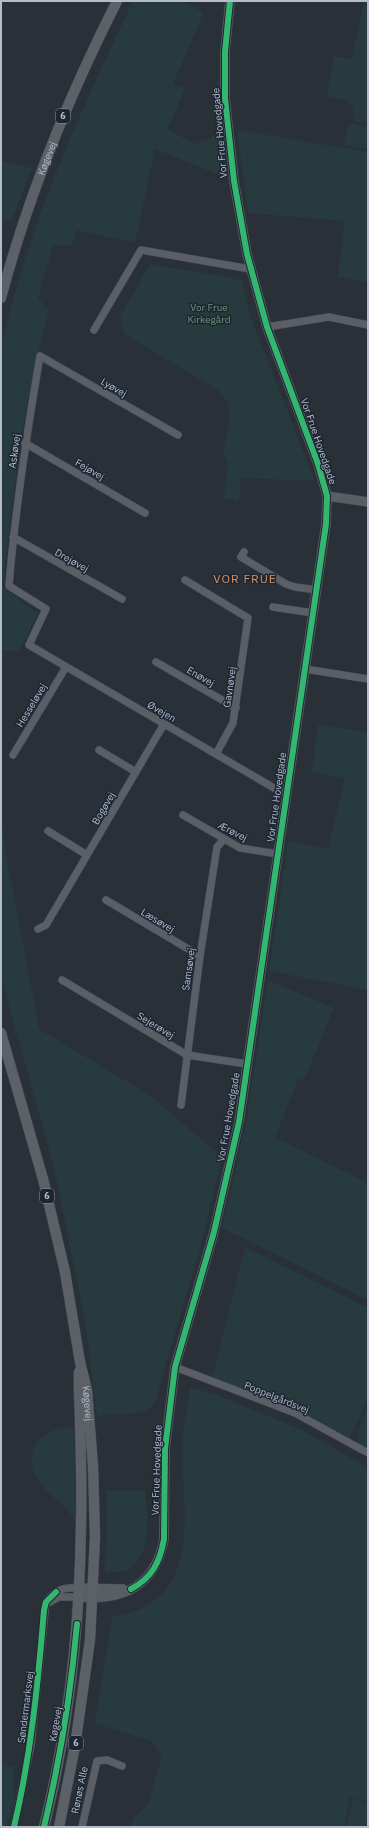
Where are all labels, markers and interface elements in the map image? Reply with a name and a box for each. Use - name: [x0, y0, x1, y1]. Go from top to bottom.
- street label: Vor Frue Hovedgade: [209, 87, 230, 179]
- road number: 6: [56, 109, 70, 123]
- street label: Køgevej: [35, 140, 59, 177]
- park label: Vor Frue Kirkegård: [187, 301, 231, 326]
- street label: Lyøvej: [98, 375, 129, 400]
- street label: Vor Frue Hovedgade: [298, 396, 340, 487]
- street label: Askøvej: [6, 433, 23, 469]
- street label: Fejøvej: [73, 456, 107, 483]
- street label: Drejøvej: [53, 546, 91, 575]
- district label: VOR FRUE: [213, 571, 277, 586]
- street label: Enøvej: [185, 663, 217, 690]
- street label: Gavnøvej: [220, 666, 239, 708]
- street label: Hesseløvej: [13, 681, 50, 730]
- street label: Øvejen: [145, 698, 178, 725]
- street label: Vor Frue Hovedgade: [264, 751, 289, 843]
- street label: Bogøvej: [89, 790, 118, 827]
- street label: Ærøvej: [216, 819, 250, 844]
- street label: Læsøvej: [139, 905, 177, 936]
- street label: Samsøvej: [179, 947, 198, 991]
- street label: Sejerøvej: [135, 1009, 177, 1042]
- street label: Vor Frue Hovedgade: [214, 1071, 243, 1163]
- road number: 6: [40, 1189, 54, 1203]
- street label: Poppelgårdsvej: [242, 1379, 311, 1416]
- street label: Køgevej: [79, 1384, 95, 1422]
- street label: Vor Frue Hovedgade: [148, 1424, 165, 1516]
- street label: Søndermarksvej: [15, 1670, 36, 1744]
- street label: Køgevej: [46, 1706, 65, 1743]
- road number: 6: [69, 1736, 83, 1750]
- street label: Rønøs Alle: [68, 1765, 91, 1815]

